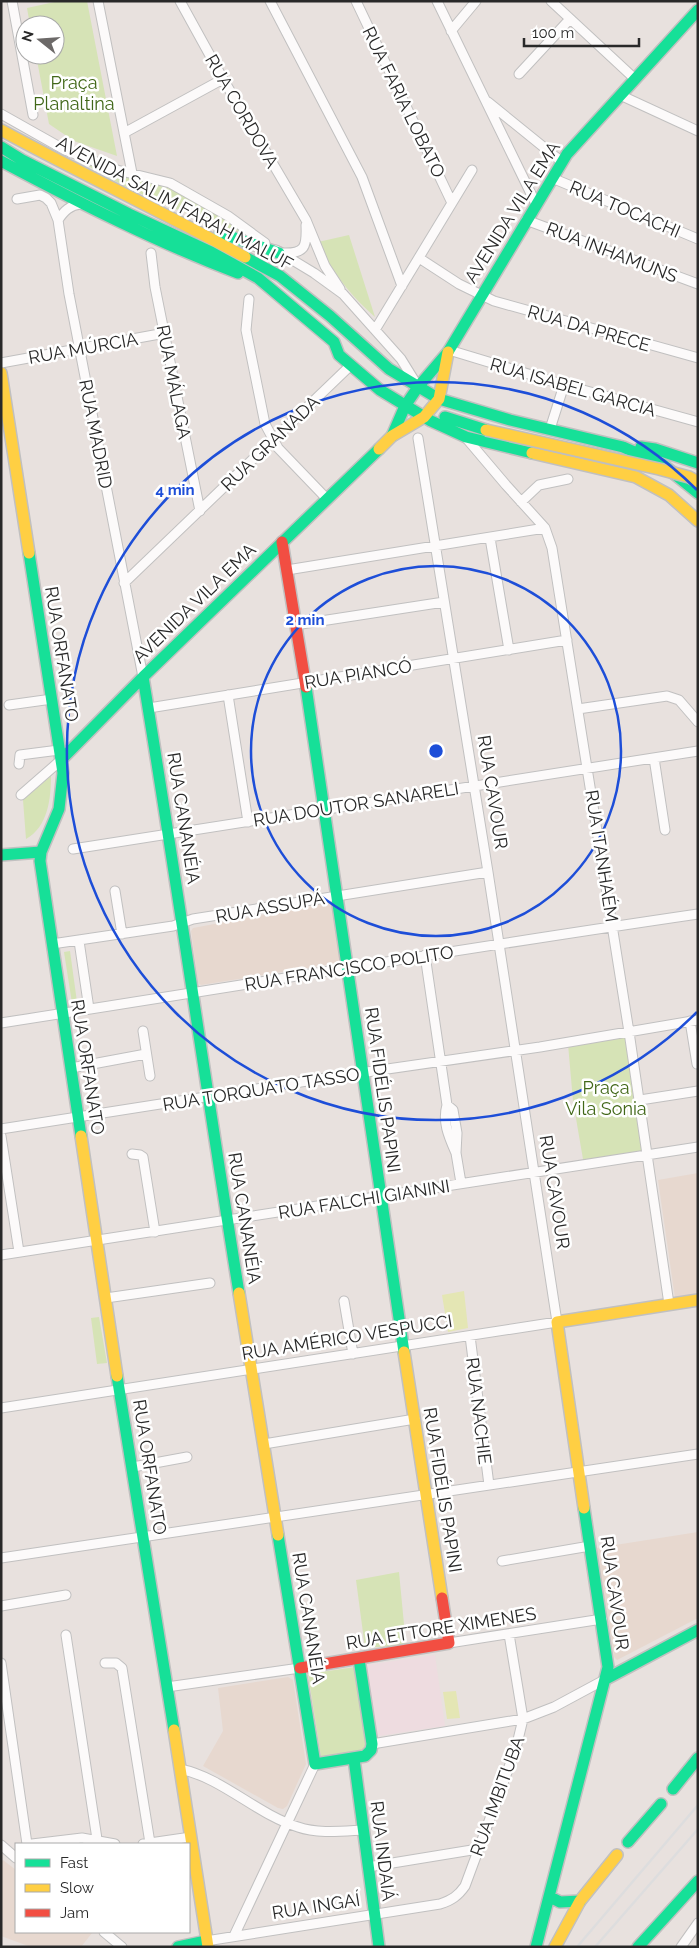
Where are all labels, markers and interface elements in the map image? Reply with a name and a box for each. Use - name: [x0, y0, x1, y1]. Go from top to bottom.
- north arrow: [15, 15, 65, 65]
- scale bar: [524, 15, 639, 47]
- street label: RUA FARIA LOBATO: [358, 23, 450, 181]
- text: 100 m: [532, 24, 574, 42]
- text: N: [18, 29, 37, 44]
- street label: RUA CORDOVA: [201, 50, 283, 172]
- park label: Praça Planaltina: [33, 72, 115, 114]
- street label: AVENIDA SALIM FARAH MALUF: [53, 132, 297, 274]
- street label: AVENIDA VILA EMA: [460, 137, 564, 287]
- street label: RUA TOCACHI: [566, 176, 684, 242]
- street label: RUA INHAMUNS: [543, 217, 681, 287]
- street label: RUA DA PRECE: [525, 300, 653, 356]
- street label: RUA MÁLAGA: [153, 323, 196, 441]
- street label: RUA MÚRCIA: [26, 327, 140, 368]
- street label: RUA ISABEL GARCIA: [488, 353, 658, 421]
- street label: RUA MADRID: [75, 378, 117, 491]
- street label: RUA GRANADA: [217, 391, 323, 495]
- text: 4 min: [155, 481, 195, 499]
- street label: AVENIDA VILA EMA: [128, 539, 260, 667]
- street label: RUA ORFANATO: [41, 585, 83, 723]
- text: 2 min: [286, 611, 324, 629]
- street label: RUA PIANCÓ: [303, 654, 413, 693]
- street label: RUA CAVOUR: [474, 734, 512, 851]
- centre of rings: [427, 742, 445, 760]
- street label: RUA CANANÉIA: [163, 751, 206, 885]
- street label: RUA DOUTOR SANARELI: [252, 777, 460, 831]
- street label: RUA ITANHAÉM: [581, 788, 624, 924]
- street label: RUA ASSUPÁ: [214, 886, 326, 927]
- street label: RUA FRANCISCO POLITO: [243, 941, 455, 995]
- street label: RUA ORFANATO: [67, 998, 109, 1136]
- street label: RUA FIDÉLIS PAPINI: [361, 1006, 406, 1174]
- street label: RUA TORQUATO TASSO: [161, 1063, 361, 1115]
- park label: Praça Vila Sonia: [565, 1077, 647, 1119]
- street label: RUA CAVOUR: [536, 1134, 574, 1251]
- street label: RUA CANANÉIA: [224, 1151, 267, 1285]
- street label: RUA FALCHI GIANINI: [277, 1175, 451, 1223]
- street label: RUA AMÉRICO VESPUCCI: [240, 1309, 454, 1364]
- street label: RUA NACHIE: [462, 1356, 496, 1466]
- street label: RUA ORFANATO: [129, 1398, 171, 1536]
- street label: RUA FIDÉLIS PAPINI: [420, 1406, 467, 1574]
- street label: RUA CAVOUR: [597, 1535, 633, 1652]
- street label: RUA CANANÉIA: [288, 1551, 331, 1685]
- street label: RUA ETTORE XIMENES: [344, 1603, 538, 1653]
- street label: RUA IMBITUBA: [466, 1733, 528, 1859]
- street label: RUA INDAIÁ: [366, 1800, 401, 1902]
- legend: [15, 1843, 190, 1933]
- text: Fast: [60, 1854, 88, 1872]
- text: Slow: [60, 1879, 94, 1897]
- street label: RUA INGAÍ: [270, 1888, 362, 1923]
- text: Jam: [60, 1904, 89, 1922]

